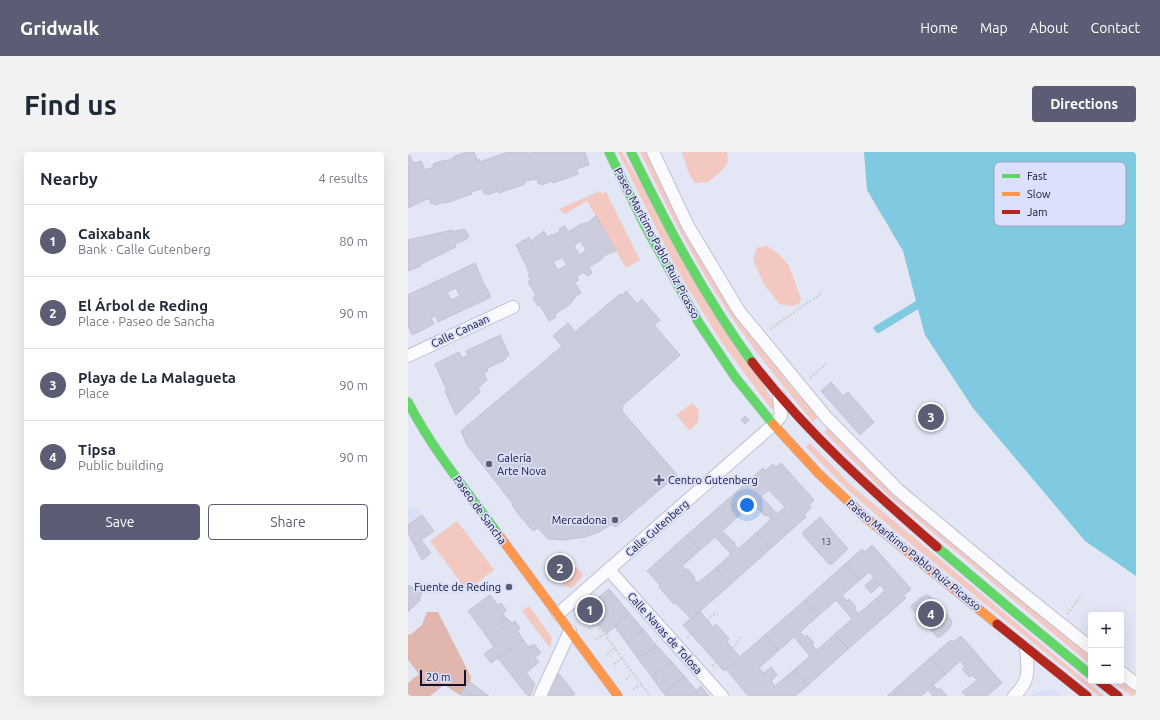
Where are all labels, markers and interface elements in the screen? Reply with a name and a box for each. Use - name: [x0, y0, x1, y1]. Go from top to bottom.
- text: Gridwalk: [20, 17, 99, 39]
- text: Home: [920, 20, 958, 36]
- text: Map: [980, 20, 1008, 36]
- text: About: [1030, 20, 1069, 36]
- text: Contact: [1091, 20, 1140, 36]
- button: Directions: [1032, 86, 1136, 122]
- text: Find us: [24, 89, 117, 120]
- legend: [994, 162, 1126, 226]
- street label: Paseo Marítimo Pablo Ruiz Picasso: [612, 165, 702, 321]
- text: Nearby: [40, 169, 98, 188]
- text: Fast: [1027, 170, 1048, 182]
- text: 4 results: [318, 171, 368, 185]
- text: Slow: [1027, 188, 1051, 200]
- text: Jam: [1027, 206, 1048, 218]
- text: Caixabank: [78, 225, 150, 242]
- text: 1: [49, 234, 57, 248]
- text: 80 m: [339, 234, 368, 248]
- text: Bank · Calle Gutenberg: [78, 242, 211, 256]
- text: El Árbol de Reding: [78, 297, 208, 314]
- text: 2: [49, 306, 57, 320]
- text: 90 m: [339, 306, 368, 320]
- street label: Calle Canaan: [429, 312, 491, 350]
- text: Place · Paseo de Sancha: [78, 314, 215, 328]
- text: Playa de La Malagueta: [78, 369, 236, 386]
- text: 3: [49, 378, 57, 392]
- text: 90 m: [339, 378, 368, 392]
- text: Place: [78, 386, 109, 400]
- pin: 3: [918, 402, 944, 432]
- text: Tipsa: [78, 441, 116, 458]
- text: 4: [49, 450, 57, 464]
- text: 90 m: [339, 450, 368, 464]
- place label: Galería Arte Nova: [497, 452, 547, 477]
- text: Public building: [78, 458, 164, 472]
- marker: Galería Arte Nova: [484, 459, 494, 469]
- street label: Paseo de Sancha: [451, 473, 509, 547]
- marker: Centro Gutenberg: [653, 474, 665, 486]
- place label: Centro Gutenberg: [668, 474, 758, 486]
- your location: [737, 495, 757, 515]
- street label: Calle Gutenberg: [623, 497, 691, 559]
- street label: Paseo Marítimo Pablo Ruiz Picasso: [844, 497, 984, 613]
- button: Save: [40, 504, 200, 540]
- button: Share: [208, 504, 368, 540]
- place label: Mercadona: [552, 514, 607, 526]
- marker: Mercadona: [610, 515, 620, 525]
- house number: 13: [821, 537, 831, 547]
- pin: 2: [547, 553, 573, 583]
- place label: Fuente de Reding: [414, 581, 501, 593]
- marker: Fuente de Reding: [504, 582, 514, 592]
- street label: Calle Navas de Tolosa: [625, 590, 705, 676]
- pin: 1: [577, 595, 603, 625]
- pin: 4: [918, 599, 944, 629]
- map controls: [1088, 612, 1124, 684]
- button: +: [1088, 612, 1124, 648]
- button: −: [1088, 648, 1124, 684]
- scale bar: [420, 668, 466, 687]
- text: 20 m: [426, 671, 450, 683]

